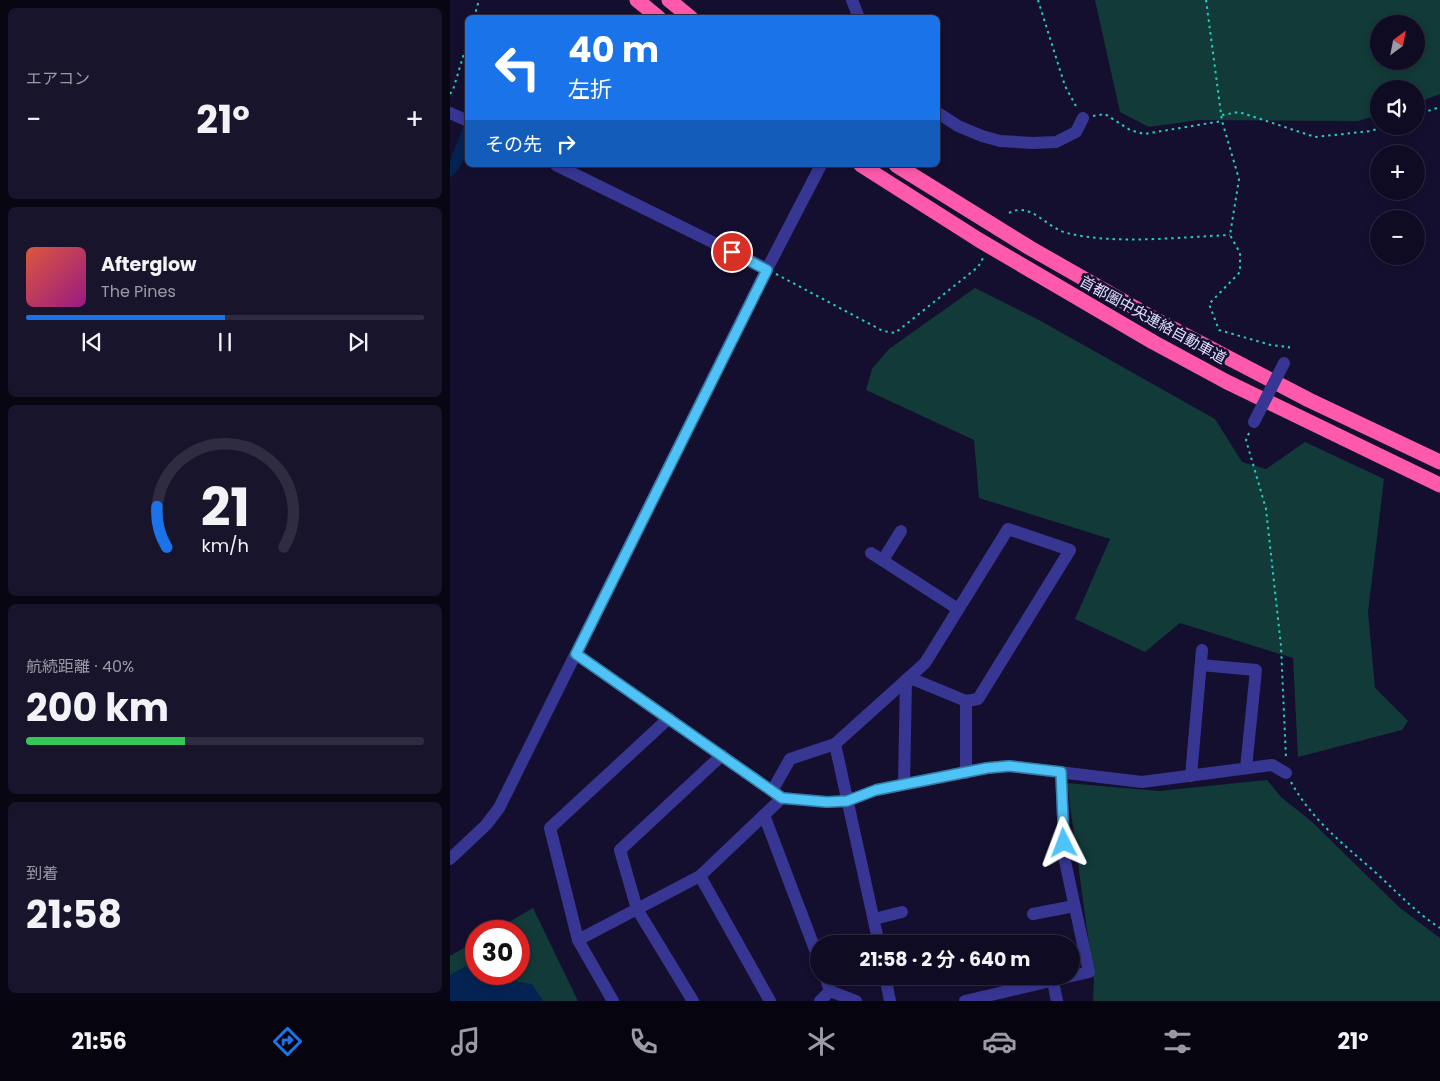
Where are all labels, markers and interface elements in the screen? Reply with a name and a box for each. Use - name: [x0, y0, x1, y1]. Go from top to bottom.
- north arrow: [1370, 15, 1425, 70]
- map controls: [1370, 15, 1425, 265]
- text: 40 m: [568, 25, 659, 74]
- icon: left: [485, 35, 550, 100]
- text: エアコン: [26, 67, 90, 90]
- text: 左折: [568, 74, 612, 105]
- button: sound: [1370, 80, 1425, 135]
- text: 21°: [196, 93, 250, 146]
- text: −: [26, 100, 41, 139]
- text: +: [405, 100, 424, 139]
- icon: right: [552, 130, 580, 158]
- text: その先: [485, 131, 542, 158]
- button: +: [1370, 145, 1425, 200]
- button: −: [1370, 210, 1425, 265]
- pin: [711, 231, 753, 273]
- icon: arrive: [718, 238, 746, 266]
- text: Afterglow: [101, 251, 196, 278]
- street label: 首都圏中央連絡自動車道: [1076, 270, 1230, 369]
- text: The Pines: [101, 280, 176, 303]
- icon: previous: [78, 328, 106, 356]
- icon: pause: [211, 328, 239, 356]
- icon: next: [344, 328, 372, 356]
- text: 21: [200, 471, 250, 544]
- text: km/h: [201, 533, 249, 558]
- text: 航続距離 · 40%: [26, 655, 134, 678]
- text: 200 km: [26, 681, 169, 734]
- position arrow: [1037, 816, 1089, 868]
- text: 到着: [26, 862, 58, 885]
- text: 21:58: [26, 888, 122, 941]
- speed limit sign: 30: [465, 920, 530, 985]
- text: 21:58 · 2 分 · 640 m: [860, 946, 1030, 973]
- icon: directions: [270, 1024, 305, 1059]
- icon: music: [448, 1024, 483, 1059]
- icon: phone: [626, 1024, 661, 1059]
- icon: climate: [804, 1024, 839, 1059]
- icon: car: [982, 1024, 1017, 1059]
- icon: filters: [1160, 1024, 1195, 1059]
- text: 21:56: [71, 1026, 127, 1057]
- text: 21°: [1337, 1026, 1368, 1057]

